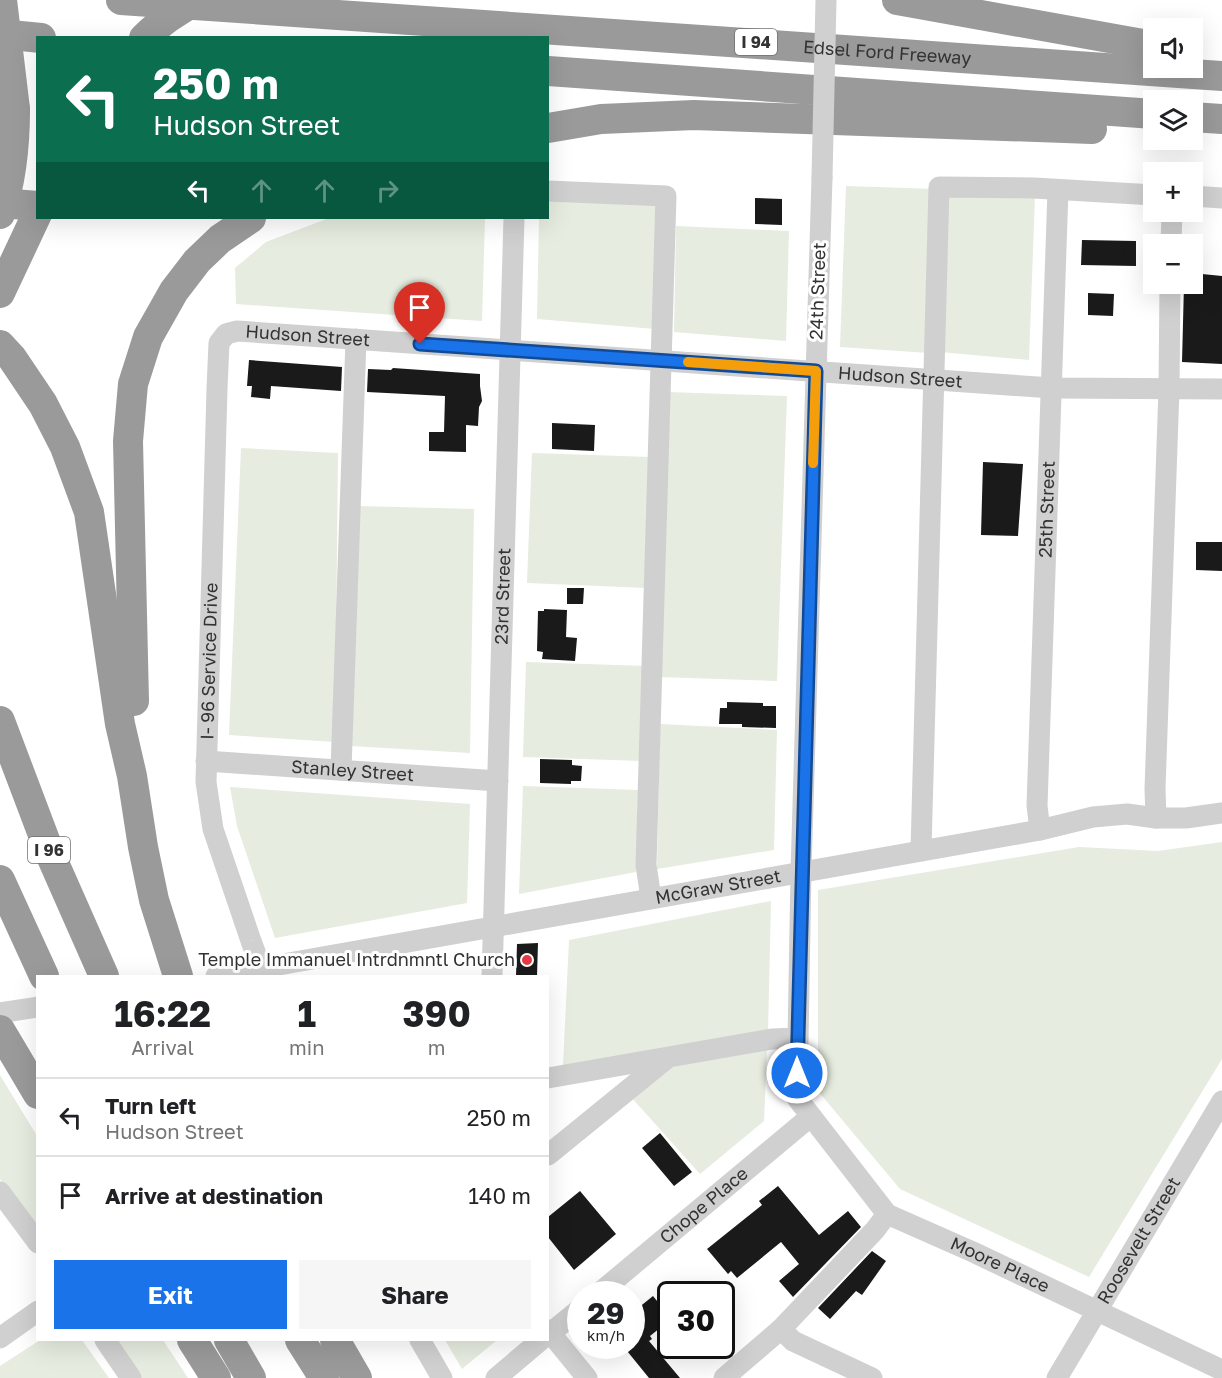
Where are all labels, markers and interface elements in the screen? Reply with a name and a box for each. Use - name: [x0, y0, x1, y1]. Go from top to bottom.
- map controls: [1143, 18, 1203, 294]
- button: sound: [1143, 18, 1203, 78]
- road number: I 94: [735, 29, 777, 55]
- street label: Edsel Ford Freeway: [803, 35, 972, 69]
- text: 250 m: [153, 58, 279, 108]
- icon: left: [54, 60, 132, 138]
- button: layers: [1143, 90, 1203, 150]
- text: Hudson Street: [153, 109, 340, 141]
- button: +: [1143, 162, 1203, 222]
- icon: left: [182, 174, 215, 207]
- icon: ahead: [245, 174, 278, 207]
- icon: ahead: [308, 174, 341, 207]
- icon: right: [371, 174, 404, 207]
- button: −: [1143, 234, 1203, 294]
- street label: 24th Street: [804, 242, 830, 340]
- pin: [394, 282, 445, 344]
- icon: arrive: [403, 291, 436, 324]
- street label: Hudson Street: [245, 320, 371, 350]
- street label: Hudson Street: [837, 361, 963, 392]
- street label: 25th Street: [1033, 460, 1059, 558]
- street label: 23rd Street: [490, 547, 514, 645]
- street label: I- 96 Service Drive: [195, 582, 222, 740]
- street label: Stanley Street: [290, 755, 415, 785]
- road number: I 96: [28, 837, 70, 863]
- street label: McGraw Street: [653, 864, 783, 908]
- place label: Temple Immanuel Intrdnmntl Church: [198, 948, 515, 970]
- marker: Temple Immanuel Intrdnmntl Church: [520, 953, 534, 967]
- text: 16:22: [114, 992, 211, 1035]
- text: 1: [298, 992, 316, 1035]
- text: 390: [403, 992, 471, 1035]
- text: Arrival: [131, 1035, 194, 1059]
- text: min: [289, 1035, 324, 1059]
- text: m: [428, 1035, 446, 1059]
- position arrow: [765, 1041, 829, 1105]
- text: Turn left: [105, 1092, 196, 1119]
- icon: left: [54, 1101, 87, 1134]
- text: 250 m: [467, 1104, 531, 1131]
- text: Hudson Street: [105, 1119, 244, 1143]
- street label: Chope Place: [655, 1162, 752, 1248]
- street label: Roosevelt Street: [1092, 1173, 1184, 1307]
- icon: arrive: [54, 1179, 87, 1212]
- text: Arrive at destination: [105, 1182, 323, 1209]
- text: 140 m: [468, 1182, 531, 1209]
- street label: Moore Place: [947, 1231, 1053, 1297]
- button: Exit: [54, 1260, 287, 1329]
- button: Share: [299, 1260, 531, 1329]
- speed limit sign: 30: [657, 1281, 735, 1359]
- text: 29: [587, 1295, 625, 1331]
- text: km/h: [587, 1326, 625, 1344]

